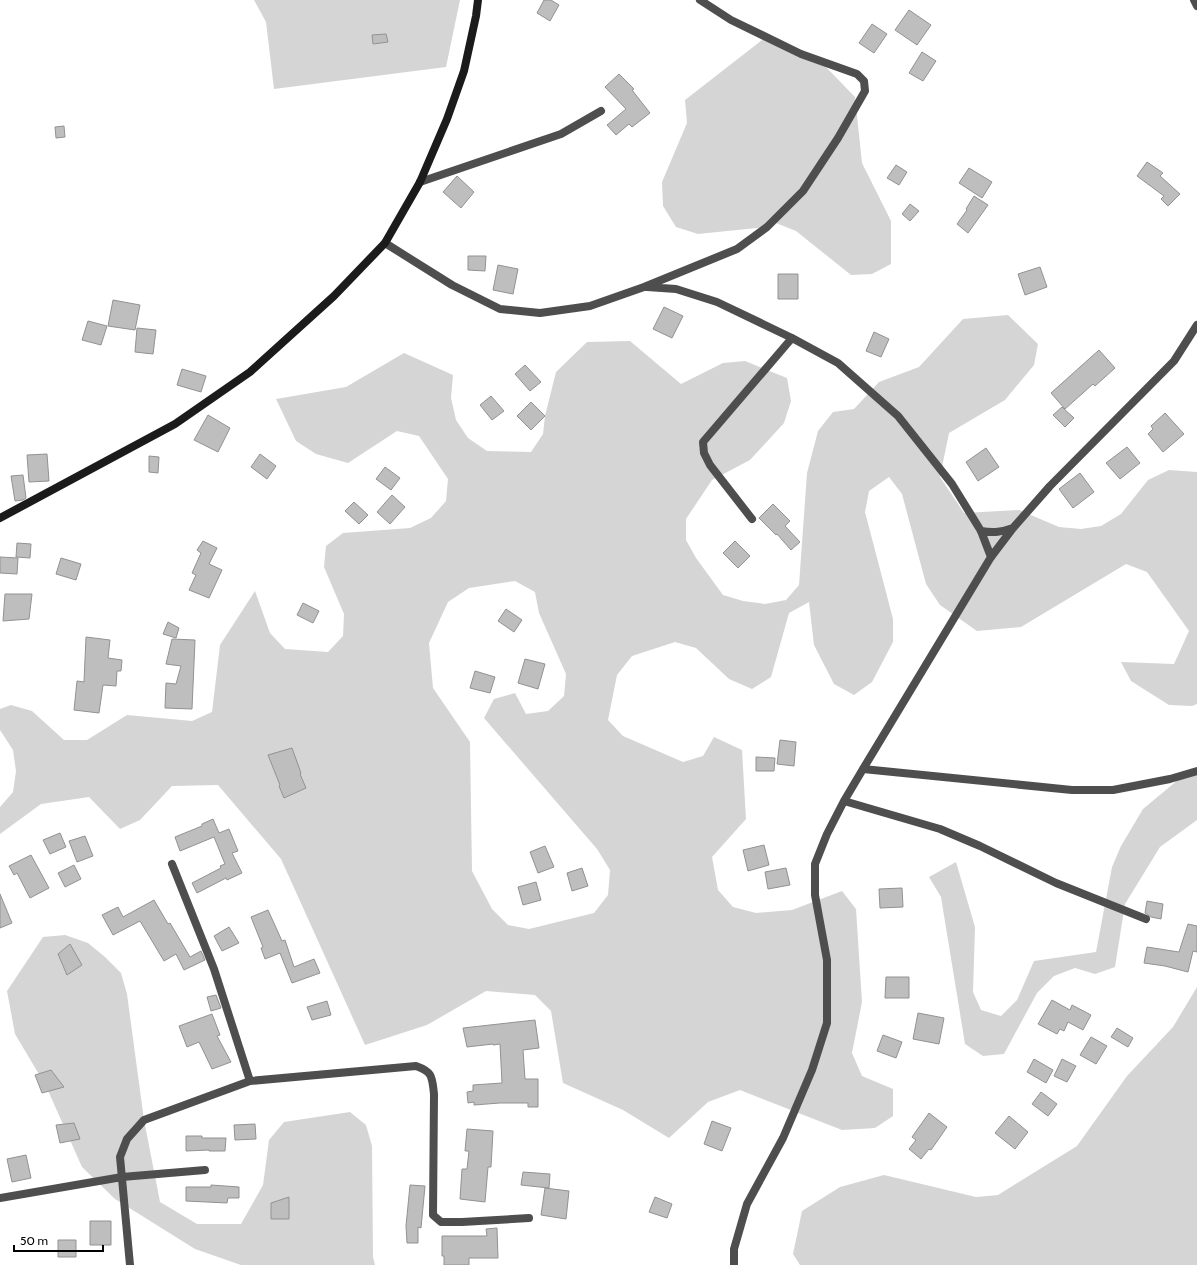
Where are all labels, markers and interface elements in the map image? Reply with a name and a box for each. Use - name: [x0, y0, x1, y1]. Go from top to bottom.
- scale bar: [14, 1227, 103, 1253]
- text: 50 m: [20, 1233, 48, 1248]

